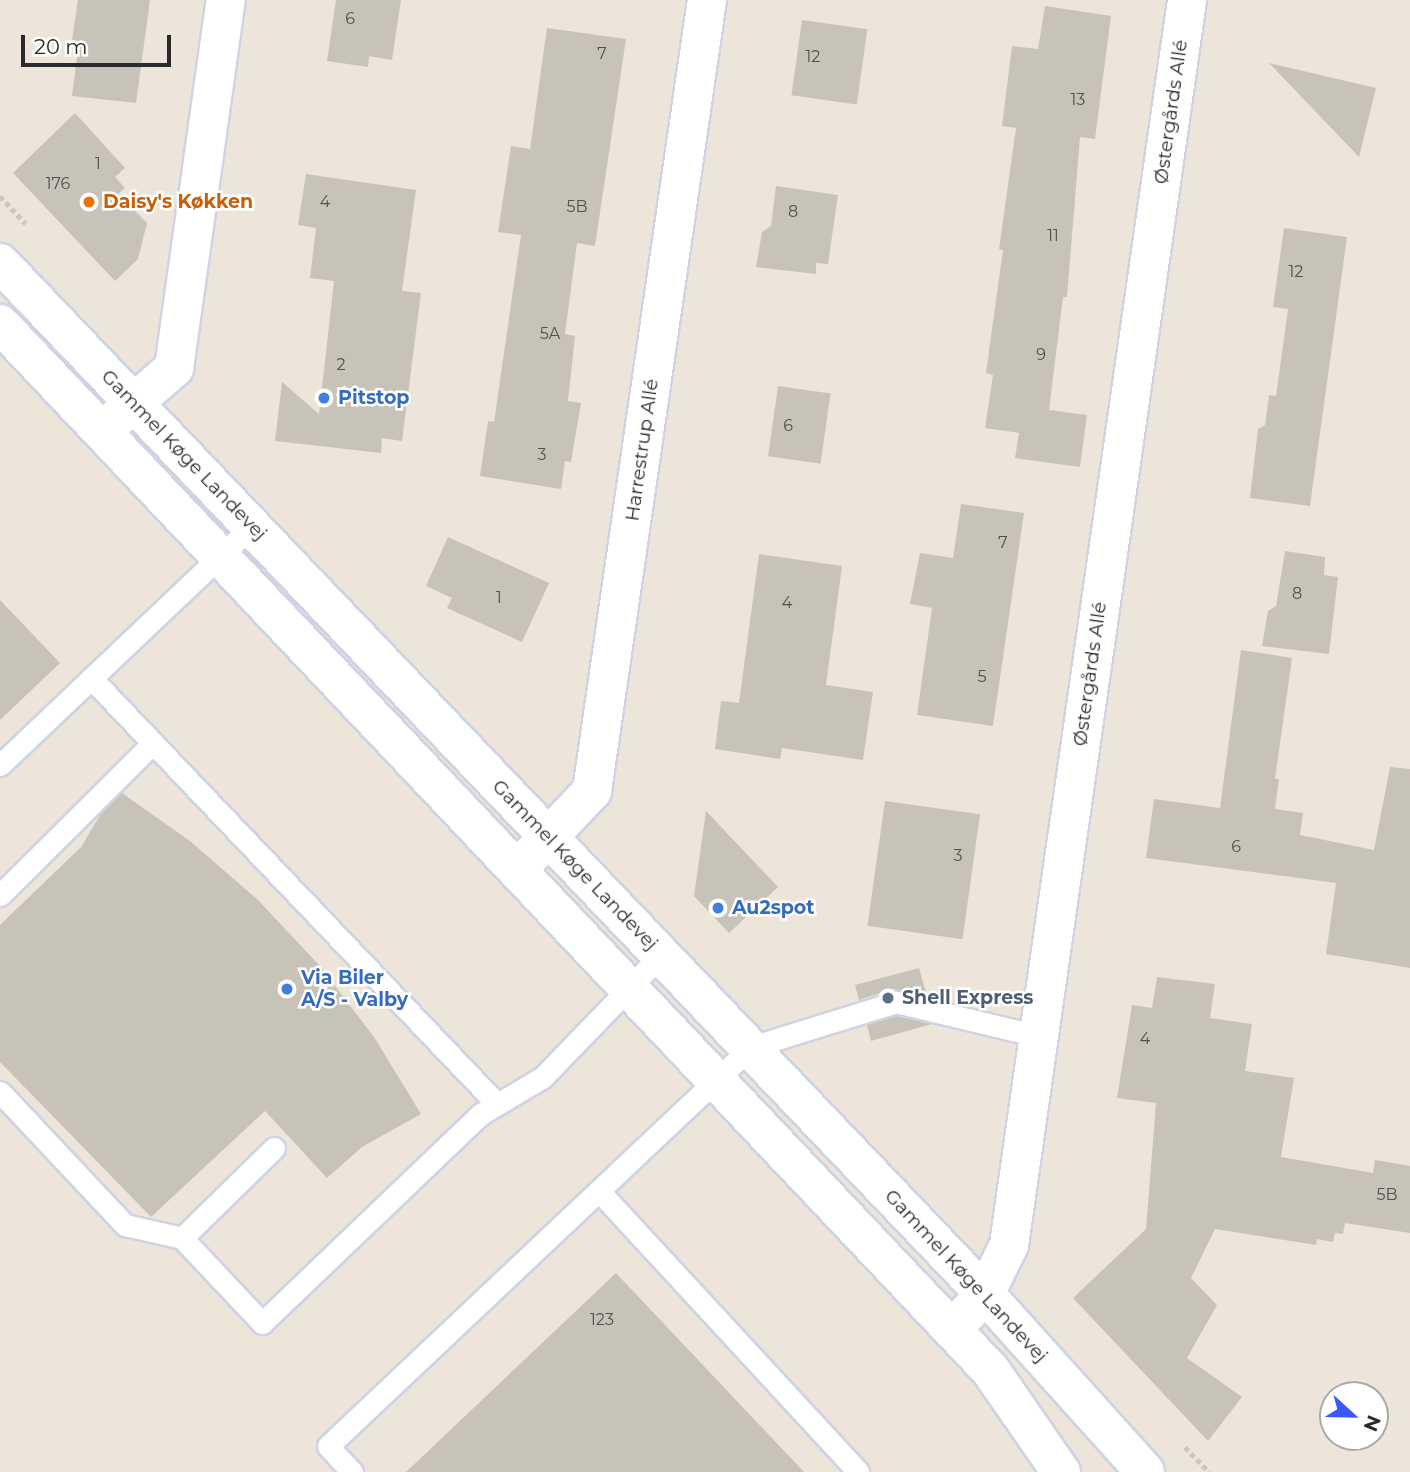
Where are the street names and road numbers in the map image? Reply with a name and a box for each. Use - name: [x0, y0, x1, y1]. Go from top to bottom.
- street label: Østergårds Allé: [1150, 38, 1192, 186]
- street label: Gammel Køge Landevej: [97, 365, 271, 545]
- street label: Harrestrup Allé: [621, 377, 663, 523]
- street label: Østergårds Allé: [1069, 600, 1111, 748]
- street label: Gammel Køge Landevej: [488, 775, 662, 955]
- street label: Gammel Køge Landevej: [880, 1185, 1052, 1367]

